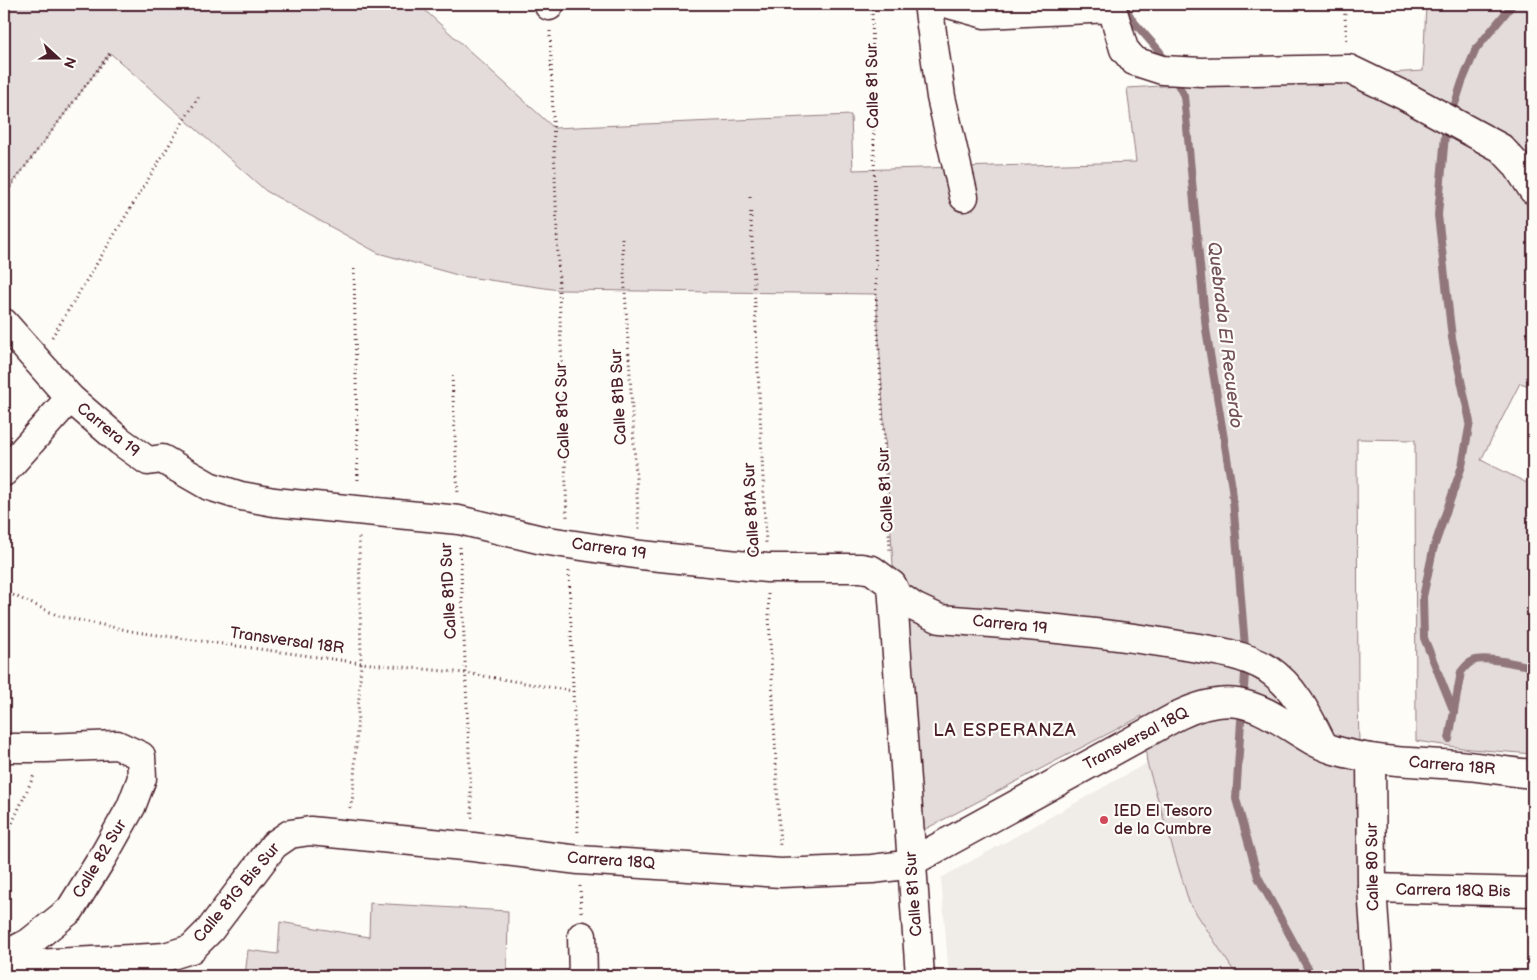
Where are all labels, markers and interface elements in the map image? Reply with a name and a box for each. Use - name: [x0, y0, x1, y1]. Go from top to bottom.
- north arrow: [32, 32, 82, 82]
- street label: Calle 81 Sur: [863, 43, 883, 129]
- text: N: [60, 55, 79, 70]
- water label: Quebrada El Recuerdo: [1203, 241, 1247, 429]
- street label: Calle 81B Sur: [607, 348, 631, 445]
- street label: Calle 81C Sur: [552, 362, 574, 460]
- street label: Carrera 19: [73, 399, 143, 461]
- street label: Calle 81 Sur: [874, 447, 898, 533]
- street label: Calle 81A Sur: [740, 462, 764, 558]
- street label: Carrera 19: [570, 534, 648, 564]
- street label: Calle 81D Sur: [437, 542, 461, 640]
- street label: Carrera 19: [971, 612, 1049, 638]
- street label: Transversal 18R: [229, 624, 345, 658]
- street label: Transversal 18Q: [1080, 703, 1192, 775]
- district label: LA ESPERANZA: [933, 720, 1077, 741]
- street label: Carrera 18R: [1408, 753, 1496, 779]
- place label: IED El Tesoro de la Cumbre: [1114, 802, 1212, 839]
- marker: IED El Tesoro de la Cumbre: [1098, 814, 1110, 826]
- street label: Calle 82 Sur: [69, 816, 131, 902]
- street label: Calle 80 Sur: [1363, 822, 1383, 911]
- street label: Calle 81G Bis Sur: [190, 839, 284, 947]
- street label: Carrera 18Q: [566, 848, 656, 874]
- street label: Calle 81 Sur: [902, 851, 926, 937]
- street label: Carrera 18Q Bis: [1395, 880, 1511, 902]

